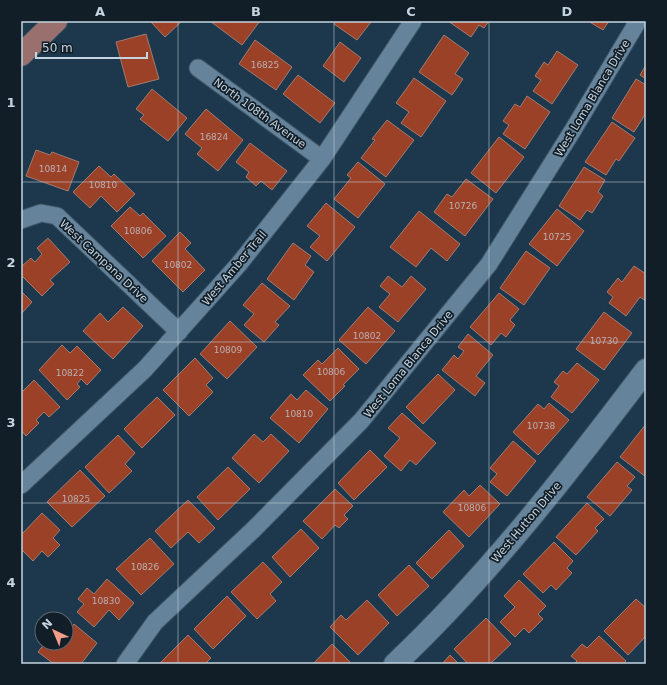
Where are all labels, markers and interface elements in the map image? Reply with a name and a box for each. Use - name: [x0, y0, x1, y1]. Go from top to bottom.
- text: A: [95, 4, 105, 19]
- text: B: [251, 4, 261, 19]
- text: C: [406, 4, 416, 19]
- text: D: [562, 4, 573, 19]
- scale bar: [36, 34, 147, 60]
- street label: West Loma Blanca Drive: [552, 37, 633, 159]
- text: 50 m: [42, 41, 73, 55]
- house number: 16825: [251, 60, 279, 70]
- street label: North 108th Avenue: [211, 76, 309, 151]
- text: 1: [6, 95, 16, 110]
- house number: 16824: [200, 132, 229, 142]
- house number: 10814: [39, 164, 68, 174]
- house number: 10810: [89, 180, 118, 190]
- house number: 10726: [449, 201, 478, 211]
- street label: West Campana Drive: [57, 217, 151, 306]
- house number: 10806: [124, 226, 153, 236]
- street label: West Amber Trail: [200, 229, 269, 308]
- house number: 10725: [543, 232, 571, 242]
- text: 2: [6, 255, 16, 270]
- house number: 10802: [164, 260, 192, 270]
- street label: West Loma Blanca Drive: [361, 308, 456, 421]
- house number: 10802: [353, 331, 381, 341]
- house number: 10730: [590, 336, 619, 346]
- house number: 10809: [214, 345, 243, 355]
- house number: 10806: [317, 367, 346, 377]
- house number: 10822: [56, 368, 84, 378]
- house number: 10810: [285, 409, 314, 419]
- text: 3: [6, 415, 16, 430]
- house number: 10738: [527, 421, 556, 431]
- street label: West Hutton Drive: [489, 479, 564, 565]
- house number: 10825: [62, 494, 90, 504]
- house number: 10806: [458, 503, 487, 513]
- house number: 10826: [131, 562, 160, 572]
- text: 4: [6, 575, 16, 590]
- house number: 10830: [92, 596, 121, 606]
- north arrow: [34, 611, 74, 651]
- text: N: [40, 616, 55, 632]

